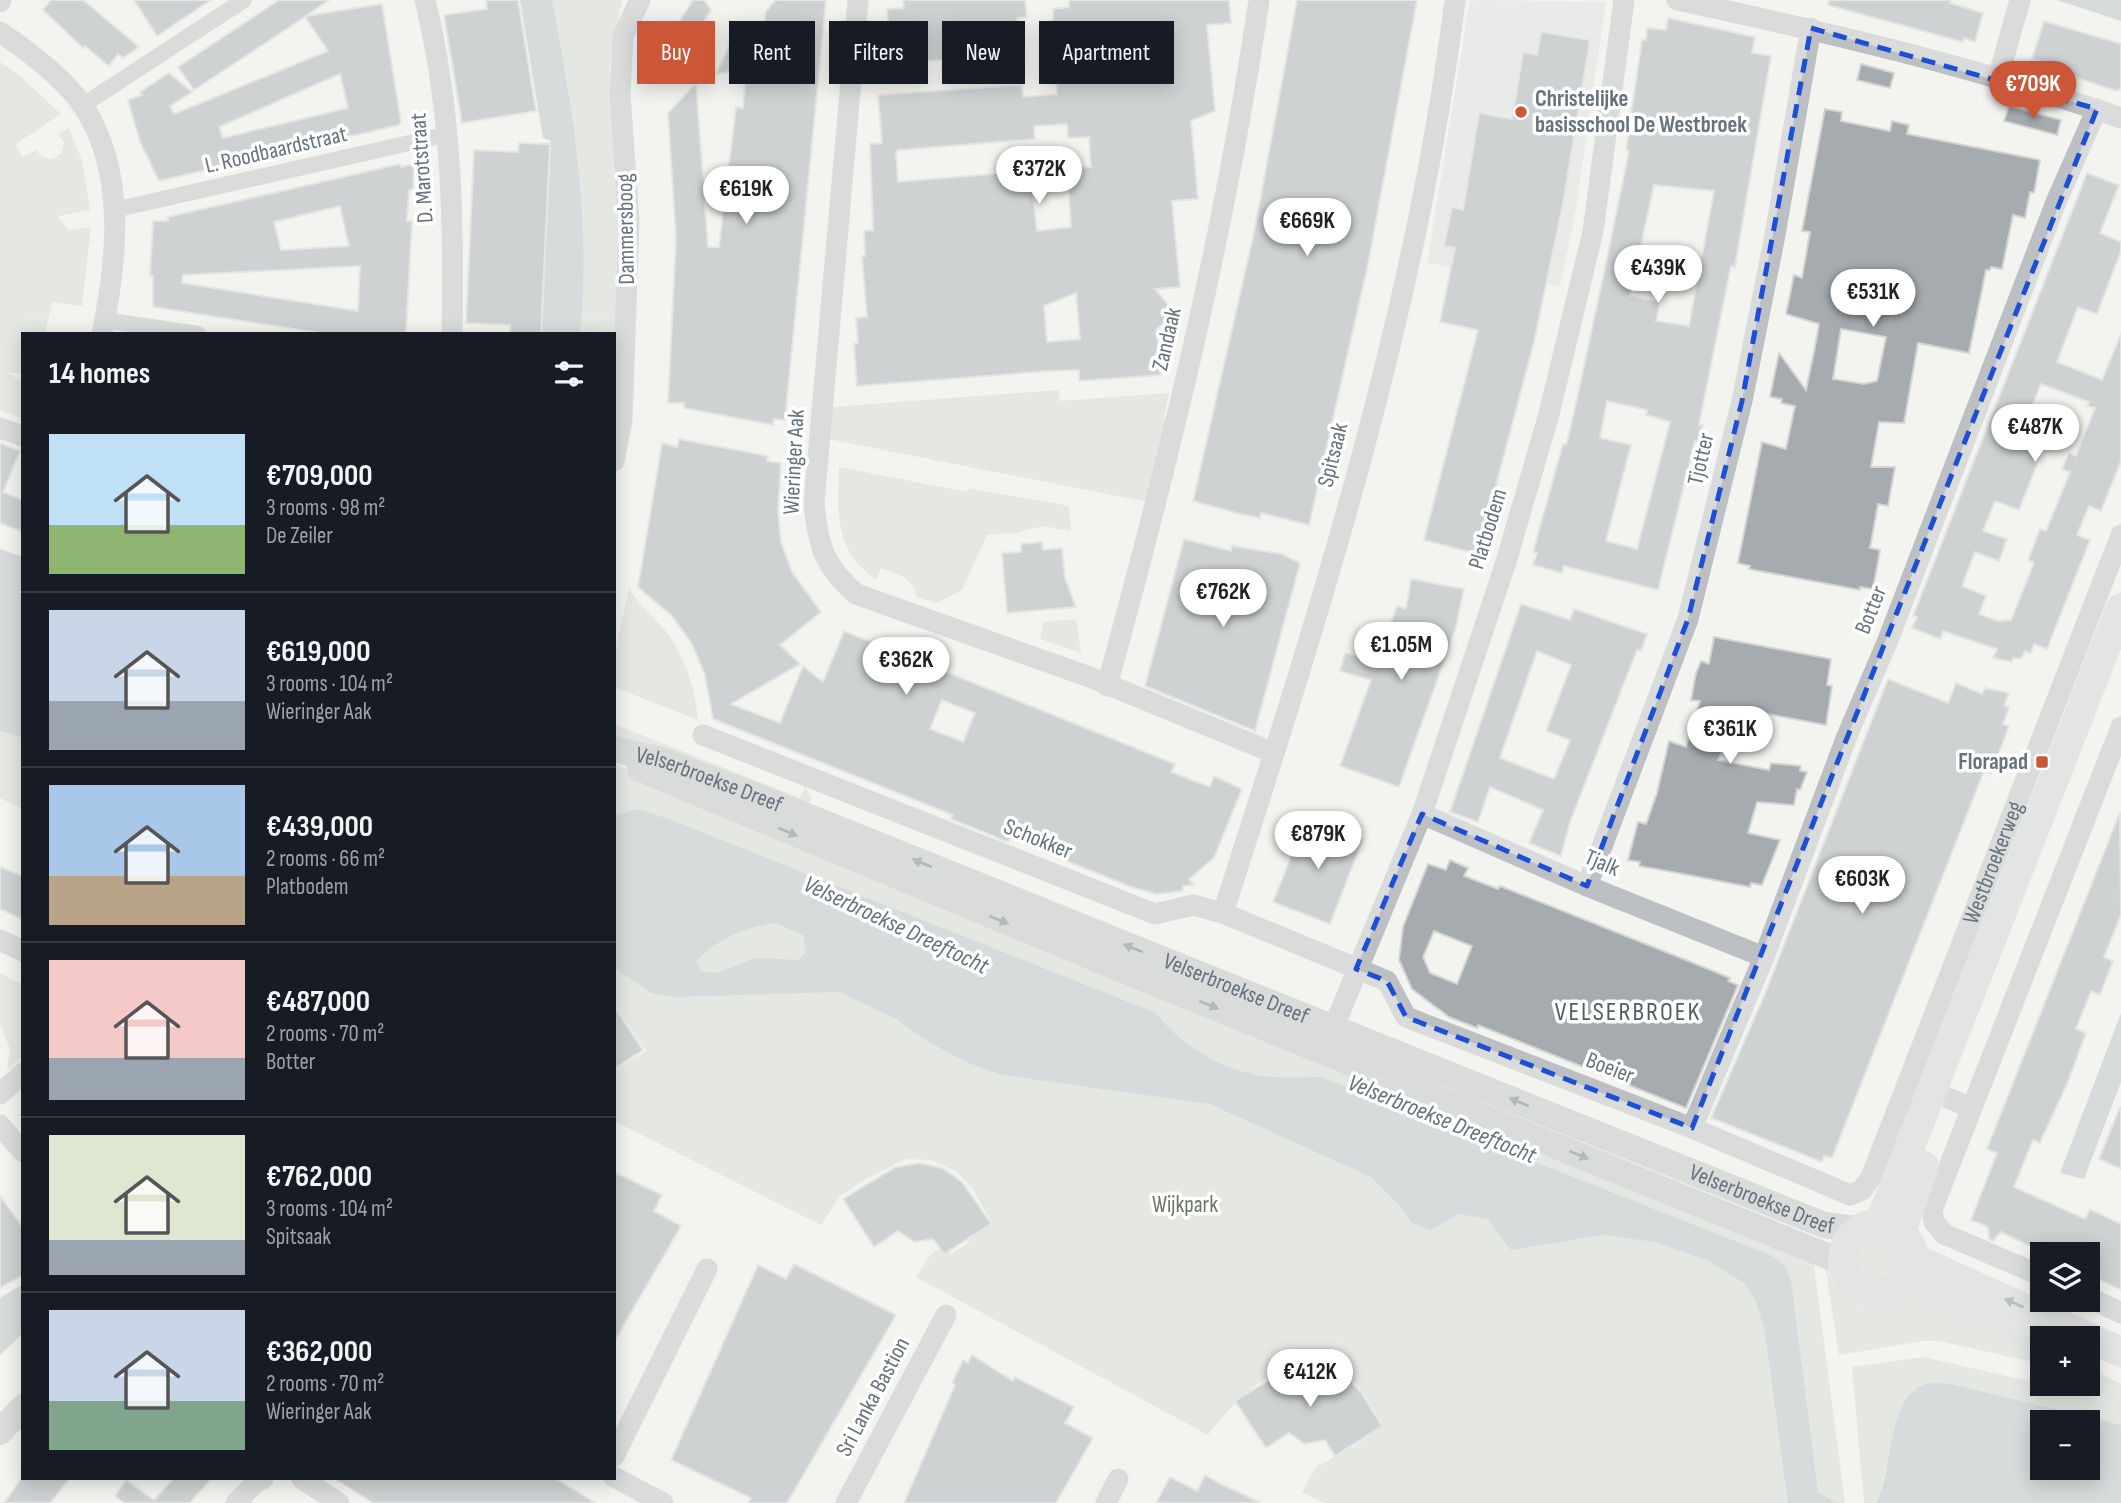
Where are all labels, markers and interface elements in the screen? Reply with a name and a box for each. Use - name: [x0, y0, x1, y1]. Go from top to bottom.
- chip: Buy: [637, 21, 715, 84]
- chip: Rent: [729, 21, 815, 84]
- chip: Filters: [829, 21, 928, 84]
- chip: New: [942, 21, 1025, 84]
- chip: Apartment: [1039, 21, 1174, 84]
- pin: €709K: [1984, 61, 2082, 121]
- text: €709K: [2005, 70, 2061, 98]
- place label: Christelijke basisschool De Westbroek: [1535, 85, 1747, 139]
- marker: Christelijke basisschool De Westbroek: [1513, 104, 1529, 120]
- street label: D. Marotstraat: [404, 112, 440, 224]
- street label: L. Roodbaardstraat: [202, 120, 350, 180]
- pin: €372K: [990, 146, 1088, 206]
- text: €372K: [1012, 155, 1066, 183]
- pin: €619K: [697, 166, 795, 226]
- street label: Dammersboog: [611, 173, 641, 285]
- text: €619K: [719, 175, 773, 203]
- pin: €669K: [1258, 198, 1356, 258]
- text: €669K: [1279, 207, 1335, 235]
- pin: €439K: [1609, 246, 1707, 305]
- text: €439K: [1630, 254, 1686, 282]
- pin: €531K: [1824, 270, 1922, 329]
- text: €531K: [1847, 278, 1900, 306]
- street label: Zandaak: [1146, 304, 1188, 373]
- icon: filters: [550, 355, 588, 393]
- text: 14 homes: [49, 356, 150, 392]
- pin: €487K: [1986, 405, 2084, 464]
- street label: Wieringer Aak: [777, 408, 811, 515]
- text: €487K: [2007, 413, 2063, 441]
- street label: Spitsaak: [1312, 420, 1355, 490]
- street label: Tjotter: [1681, 430, 1721, 488]
- text: €709,000: [266, 458, 373, 494]
- icon: home: [105, 462, 189, 546]
- street label: Platbodem: [1463, 485, 1513, 573]
- text: 3 rooms · 98 m²: [266, 494, 385, 522]
- text: De Zeiler: [266, 522, 333, 550]
- pin: €762K: [1174, 570, 1272, 629]
- text: €762K: [1196, 578, 1250, 606]
- street label: Botter: [1849, 581, 1893, 638]
- pin: €1.05M: [1344, 622, 1458, 682]
- text: €1.05M: [1370, 631, 1432, 659]
- text: €619,000: [266, 634, 371, 670]
- icon: home: [105, 638, 189, 722]
- pin: €362K: [857, 638, 955, 697]
- text: €362K: [879, 646, 933, 674]
- text: 3 rooms · 104 m²: [266, 670, 393, 698]
- text: Wieringer Aak: [266, 698, 372, 726]
- pin: €361K: [1681, 706, 1779, 766]
- text: €361K: [1703, 715, 1757, 743]
- street label: Velserbroekse Dreef: [633, 741, 787, 819]
- place label: Florapad: [1958, 748, 2028, 776]
- marker: Florapad: [2034, 754, 2050, 770]
- street label: Westbroekerweg: [1957, 797, 2030, 928]
- text: €439,000: [266, 809, 373, 845]
- pin: €879K: [1269, 812, 1367, 871]
- icon: home: [105, 813, 189, 897]
- street label: Schokker: [1000, 813, 1077, 866]
- text: €879K: [1291, 820, 1345, 848]
- one-way arrow: [778, 827, 799, 838]
- street label: Tjalk: [1580, 843, 1624, 883]
- text: 2 rooms · 66 m²: [266, 845, 385, 873]
- pin: €603K: [1813, 856, 1911, 916]
- one-way arrow: [911, 857, 932, 868]
- text: €603K: [1834, 865, 1890, 893]
- water label: Velserbroekse Dreeftocht: [799, 869, 994, 981]
- text: Platbodem: [266, 873, 349, 901]
- one-way arrow: [988, 914, 1009, 925]
- one-way arrow: [1122, 942, 1143, 953]
- street label: Velserbroekse Dreef: [1159, 947, 1313, 1031]
- text: €487,000: [266, 984, 370, 1020]
- icon: home: [105, 988, 189, 1072]
- district label: VELSERBROEK: [1555, 997, 1701, 1028]
- one-way arrow: [1199, 1000, 1220, 1011]
- text: 2 rooms · 70 m²: [266, 1020, 384, 1048]
- street label: Boeier: [1582, 1046, 1638, 1090]
- text: Botter: [266, 1048, 315, 1076]
- water label: Velserbroekse Dreeftocht: [1344, 1068, 1541, 1170]
- one-way arrow: [1509, 1097, 1530, 1108]
- one-way arrow: [1569, 1149, 1590, 1160]
- street label: Velserbroekse Dreef: [1685, 1158, 1836, 1240]
- text: €762,000: [266, 1159, 372, 1195]
- icon: home: [105, 1163, 189, 1247]
- park label: Wijkpark: [1152, 1191, 1218, 1219]
- text: 3 rooms · 104 m²: [266, 1195, 393, 1223]
- text: Spitsaak: [266, 1223, 331, 1251]
- map controls: [2030, 1242, 2100, 1480]
- button: layers: [2030, 1242, 2100, 1312]
- one-way arrow: [2004, 1297, 2024, 1309]
- button: +: [2030, 1326, 2100, 1396]
- street label: Sri Lanka Bastion: [830, 1333, 916, 1461]
- text: €362,000: [266, 1334, 372, 1370]
- icon: home: [105, 1338, 189, 1422]
- pin: €412K: [1261, 1350, 1359, 1409]
- text: €412K: [1283, 1358, 1337, 1386]
- text: 2 rooms · 70 m²: [266, 1370, 384, 1398]
- text: Wieringer Aak: [266, 1398, 372, 1426]
- button: −: [2030, 1410, 2100, 1480]

